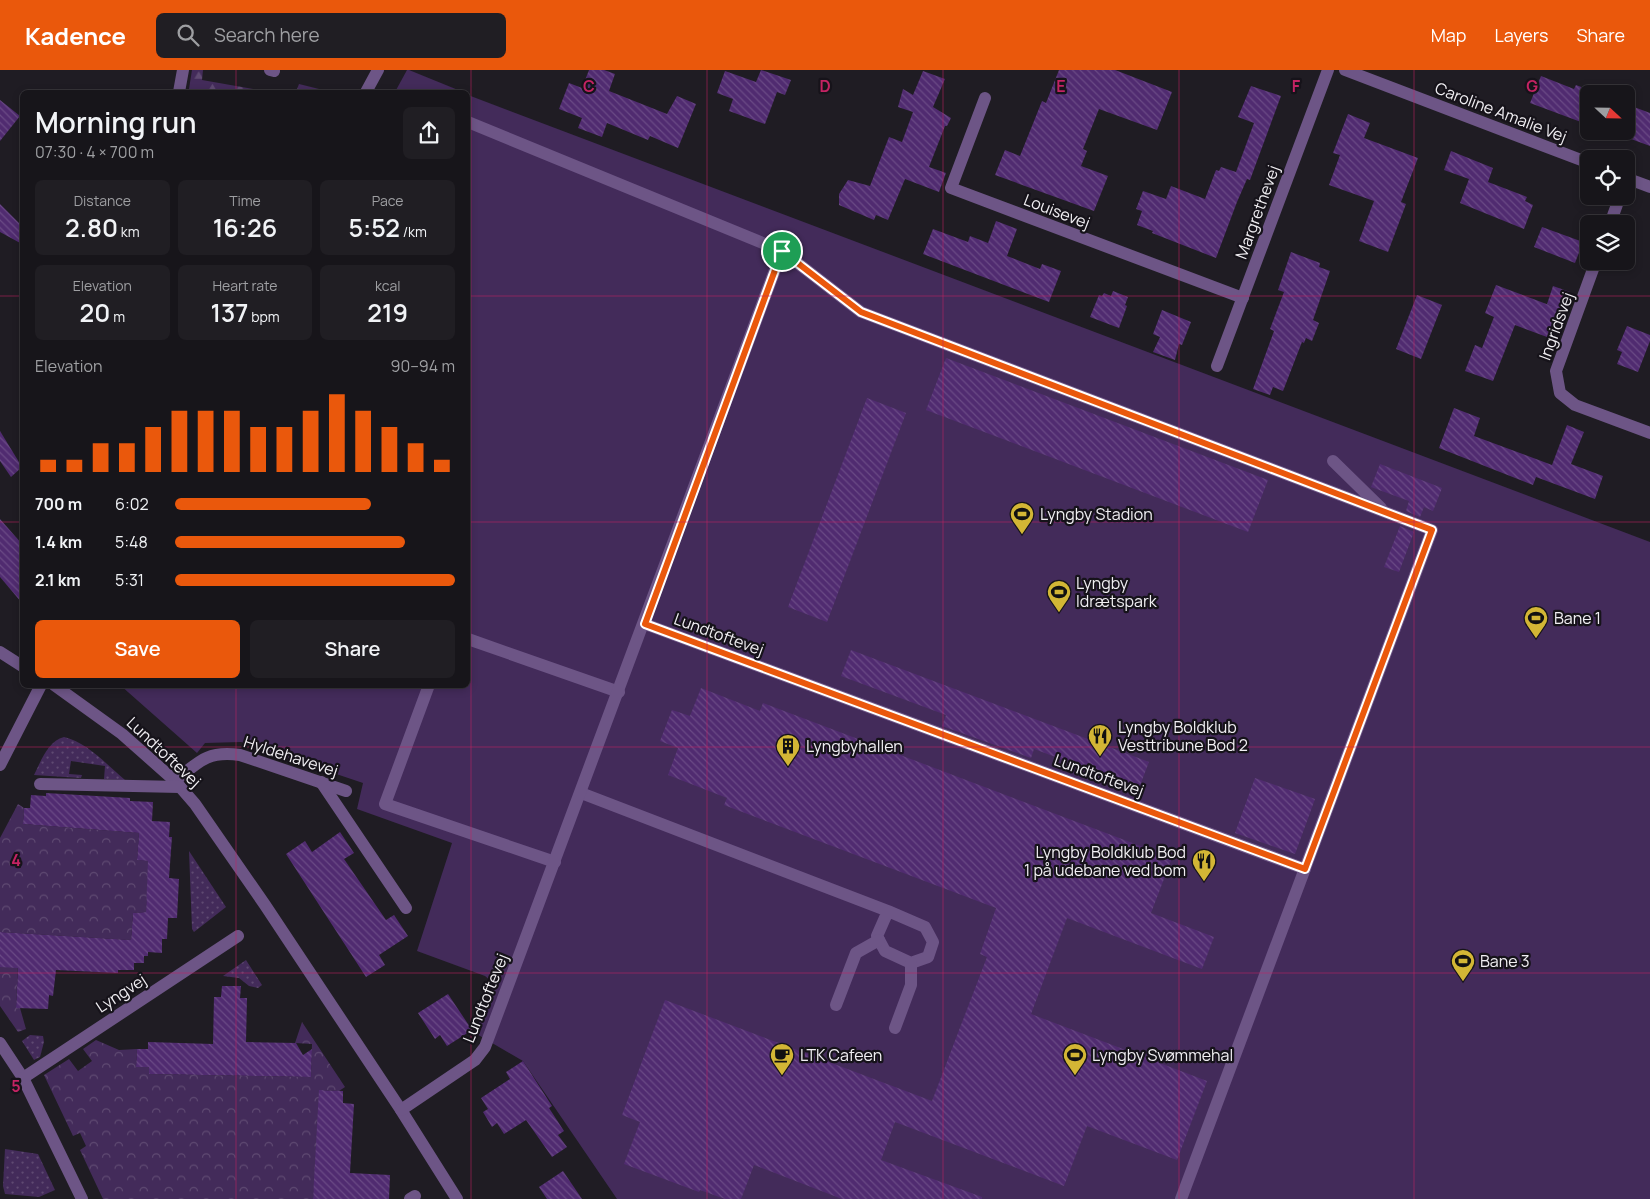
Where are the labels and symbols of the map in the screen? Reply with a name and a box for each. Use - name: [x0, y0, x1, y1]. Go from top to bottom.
- text: C: [583, 75, 595, 97]
- text: D: [819, 75, 831, 97]
- text: E: [1056, 75, 1066, 97]
- text: F: [1292, 75, 1301, 97]
- text: G: [1526, 75, 1538, 97]
- street label: Caroline Amalie Vej: [1432, 77, 1570, 147]
- north arrow: [1580, 85, 1635, 140]
- street label: Margrethevej: [1230, 162, 1284, 262]
- street label: Louisevej: [1021, 188, 1093, 234]
- pin: [761, 230, 803, 272]
- street label: Ingridsvej: [1534, 289, 1578, 363]
- sports icon: Lyngby Stadion: [1009, 501, 1035, 535]
- place label: Lyngby Stadion: [1040, 503, 1153, 525]
- place label: Lyngby Idrætspark: [1076, 572, 1158, 612]
- sports icon: Lyngby Idrætspark: [1046, 579, 1072, 613]
- sports icon: Bane 1: [1523, 605, 1549, 639]
- place label: Bane 1: [1554, 607, 1601, 629]
- street label: Lundtoftevej: [671, 608, 767, 660]
- street label: Lundtoftevej: [122, 712, 206, 792]
- place label: Lyngby Boldklub Vesttribune Bod 2: [1118, 716, 1248, 756]
- restaurant icon: Lyngby Boldklub Vesttribune Bod 2: [1087, 723, 1113, 757]
- street label: Hyldehavevej: [241, 730, 341, 782]
- building icon: Lyngbyhallen: [775, 733, 801, 767]
- place label: Lyngbyhallen: [806, 735, 903, 757]
- street label: Lundtoftevej: [1051, 749, 1147, 801]
- place label: Lyngby Boldklub Bod 1 på udebane ved bom: [1024, 841, 1186, 881]
- restaurant icon: Lyngby Boldklub Bod 1 på udebane ved bom: [1191, 848, 1217, 882]
- text: 4: [11, 849, 21, 871]
- sports icon: Bane 3: [1450, 948, 1476, 982]
- street label: Lundtoftevej: [457, 950, 513, 1046]
- place label: Bane 3: [1480, 950, 1530, 972]
- street label: Lyngvej: [92, 969, 150, 1017]
- cafe icon: LTK Cafeen: [769, 1042, 795, 1076]
- sports icon: Lyngby Svømmehal: [1062, 1042, 1088, 1076]
- place label: LTK Cafeen: [800, 1044, 882, 1066]
- place label: Lyngby Svømmehal: [1092, 1044, 1233, 1066]
- text: 5: [11, 1075, 21, 1097]

